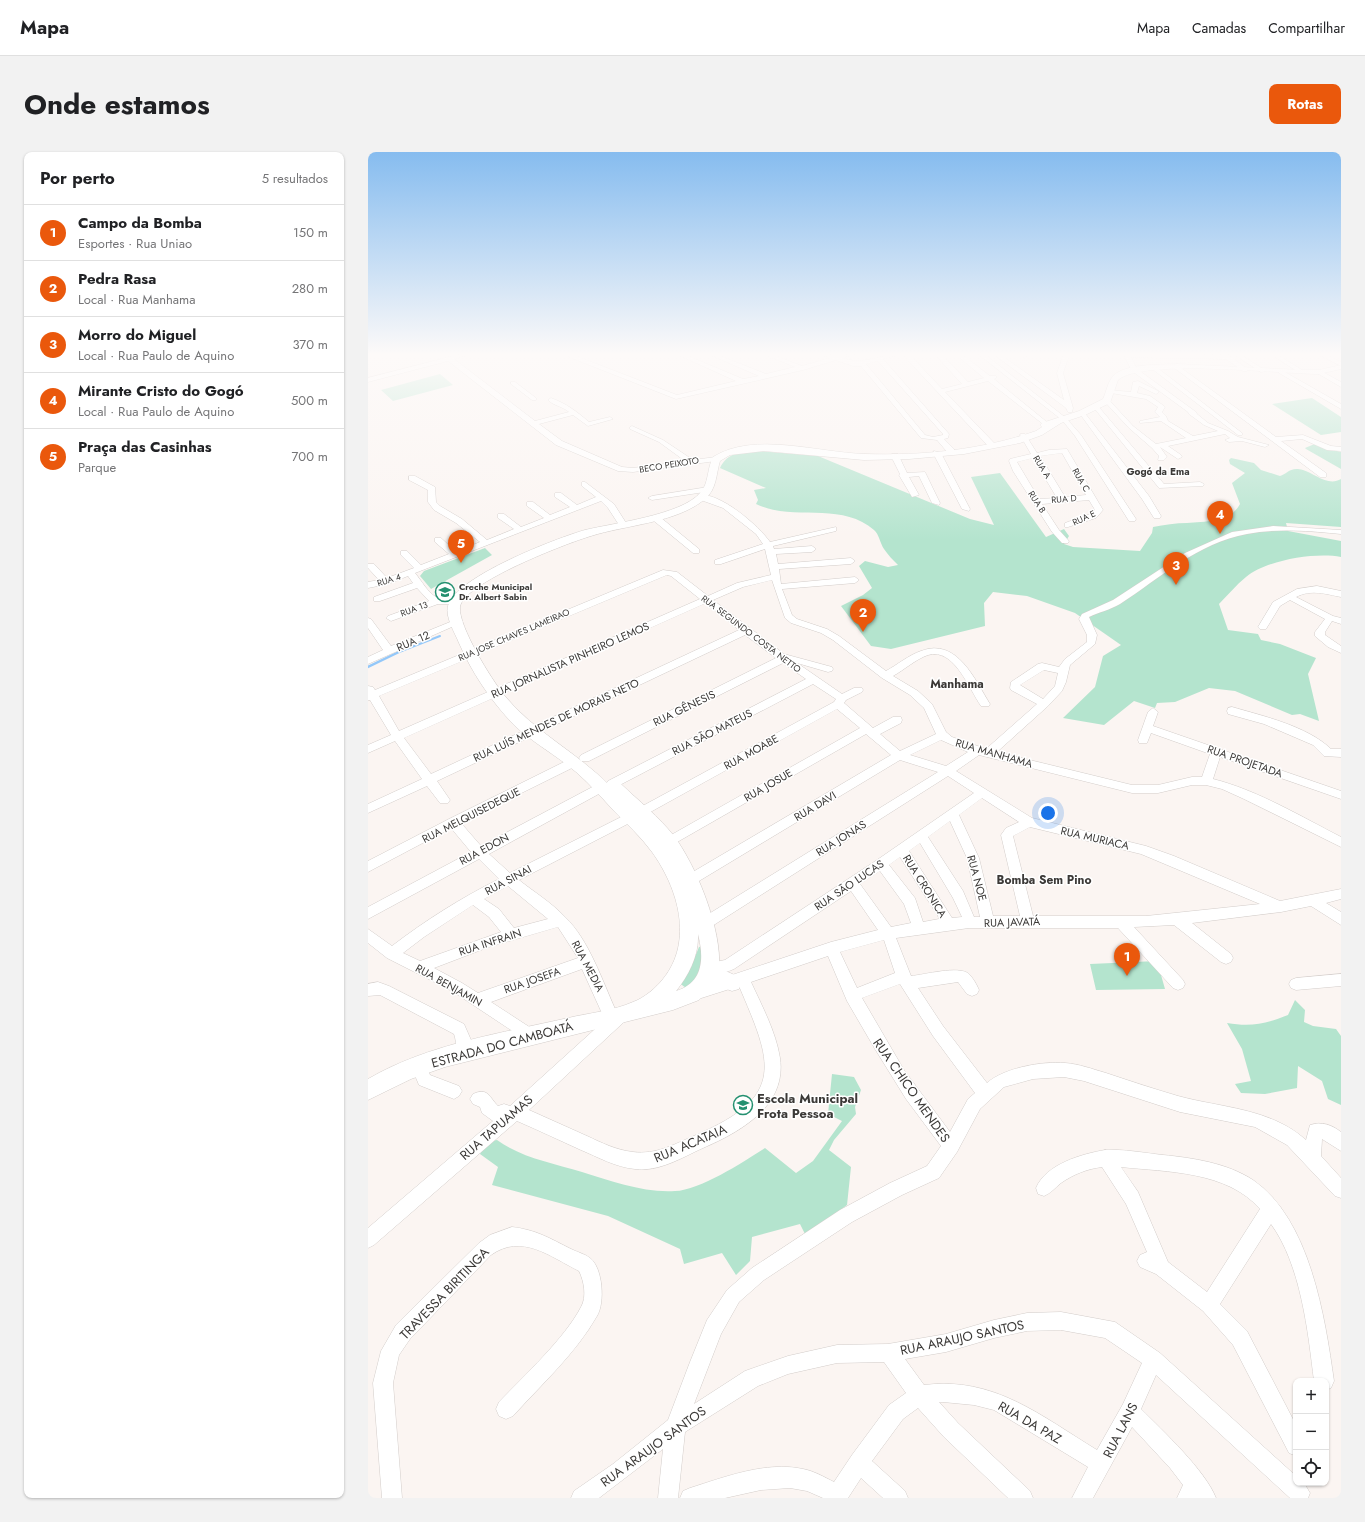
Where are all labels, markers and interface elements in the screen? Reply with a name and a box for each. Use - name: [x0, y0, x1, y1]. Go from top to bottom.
- text: Mapa: [20, 14, 69, 41]
- text: Mapa: [1137, 18, 1170, 38]
- text: Camadas: [1192, 18, 1246, 38]
- text: Compartilhar: [1268, 18, 1345, 38]
- text: Onde estamos: [24, 84, 210, 125]
- button: Rotas: [1269, 84, 1341, 124]
- text: Por perto: [40, 166, 115, 190]
- text: 5 resultados: [262, 169, 328, 188]
- text: Campo da Bomba: [78, 212, 202, 234]
- text: 1: [50, 223, 56, 242]
- text: 150 m: [293, 223, 328, 242]
- text: Esportes · Rua Uniao: [78, 234, 192, 253]
- text: Pedra Rasa: [78, 268, 156, 290]
- text: 2: [49, 279, 57, 298]
- text: 280 m: [292, 279, 328, 298]
- text: Local · Rua Manhama: [78, 290, 195, 309]
- text: Morro do Miguel: [78, 324, 196, 346]
- text: 3: [49, 335, 57, 354]
- text: 370 m: [292, 335, 328, 354]
- text: Local · Rua Paulo de Aquino: [78, 346, 234, 365]
- text: Mirante Cristo do Gogó: [78, 380, 244, 402]
- text: 4: [48, 391, 58, 410]
- text: 500 m: [291, 391, 328, 410]
- text: Local · Rua Paulo de Aquino: [78, 402, 234, 421]
- text: Praça das Casinhas: [78, 436, 212, 458]
- text: 5: [49, 447, 57, 466]
- text: 700 m: [292, 447, 328, 466]
- street label: BECO PEIXOTO: [638, 453, 700, 476]
- street label: RUA A: [1030, 453, 1055, 481]
- text: Parque: [78, 458, 116, 477]
- district label: Gogó da Ema: [1126, 464, 1190, 479]
- street label: RUA C: [1069, 465, 1093, 494]
- street label: RUA B: [1025, 488, 1049, 515]
- street label: RUA D: [1051, 491, 1077, 506]
- pin: 4: [1207, 501, 1233, 534]
- street label: RUA E: [1070, 507, 1098, 529]
- pin: 5: [448, 530, 474, 563]
- pin: 3: [1163, 552, 1189, 585]
- street label: RUA 4: [375, 570, 402, 589]
- place label: Creche Municipal Dr. Albert Sabin: [459, 580, 532, 603]
- school or university icon: Creche Municipal Dr. Albert Sabin: [434, 581, 456, 603]
- street label: RUA SEGUNDO COSTA NETTO: [699, 592, 804, 676]
- street label: RUA 13: [398, 598, 429, 619]
- pin: 2: [850, 599, 876, 632]
- street label: RUA JOSE CHAVES LAMEIRAO: [456, 605, 572, 664]
- street label: RUA JORNALISTA PINHEIRO LEMOS: [488, 618, 652, 702]
- street label: RUA 12: [394, 627, 432, 655]
- street label: RUA LUÍS MENDES DE MORAIS NETO: [470, 674, 642, 766]
- district label: Manhama: [930, 675, 984, 693]
- street label: RUA GÊNESIS: [650, 686, 718, 730]
- street label: RUA SÃO MATEUS: [669, 705, 755, 759]
- street label: RUA MOABE: [721, 730, 781, 774]
- street label: RUA MANHAMA: [954, 734, 1035, 772]
- street label: RUA PROJETADA: [1205, 741, 1286, 782]
- street label: RUA JOSUE: [741, 765, 795, 805]
- street label: RUA MELQUISEDEQUE: [419, 783, 523, 847]
- street label: RUA DAVI: [791, 787, 839, 825]
- your location: [1038, 803, 1058, 823]
- street label: RUA JONAS: [813, 816, 869, 860]
- street label: RUA MURIACA: [1059, 822, 1132, 854]
- street label: RUA EDON: [456, 829, 512, 869]
- street label: RUA CRONICA: [899, 851, 951, 921]
- street label: RUA NOE: [963, 853, 991, 903]
- street label: RUA SÃO LUCAS: [811, 856, 887, 914]
- street label: RUA SINAI: [482, 861, 534, 899]
- district label: Bomba Sem Pino: [997, 871, 1091, 889]
- street label: RUA JAVATÁ: [984, 913, 1041, 931]
- street label: RUA INFRAIN: [457, 924, 523, 960]
- street label: RUA MEDIA: [568, 938, 609, 995]
- pin: 1: [1114, 943, 1140, 976]
- street label: RUA BENJAMIN: [413, 960, 485, 1010]
- street label: RUA JOSEFA: [501, 963, 563, 997]
- street label: ESTRADA DO CAMBOATÁ: [429, 1016, 576, 1073]
- street label: RUA CHICO MENDES: [868, 1034, 955, 1146]
- place label: Escola Municipal Frota Pessoa: [757, 1089, 858, 1123]
- street label: RUA TAPUAMAS: [456, 1090, 537, 1165]
- school or university icon: Escola Municipal Frota Pessoa: [732, 1094, 754, 1116]
- street label: RUA ACATAIA: [651, 1119, 730, 1167]
- street label: TRAVESSA BIRITINGA: [395, 1243, 494, 1344]
- street label: RUA ARAUJO SANTOS: [898, 1315, 1026, 1360]
- map controls: [1293, 1378, 1329, 1486]
- button: +: [1293, 1378, 1329, 1414]
- street label: RUA DA PAZ: [994, 1397, 1065, 1448]
- street label: RUA LANS: [1098, 1399, 1143, 1461]
- street label: RUA ARAUJO SANTOS: [597, 1402, 710, 1491]
- button: −: [1293, 1414, 1329, 1450]
- button: locate: [1293, 1450, 1329, 1486]

